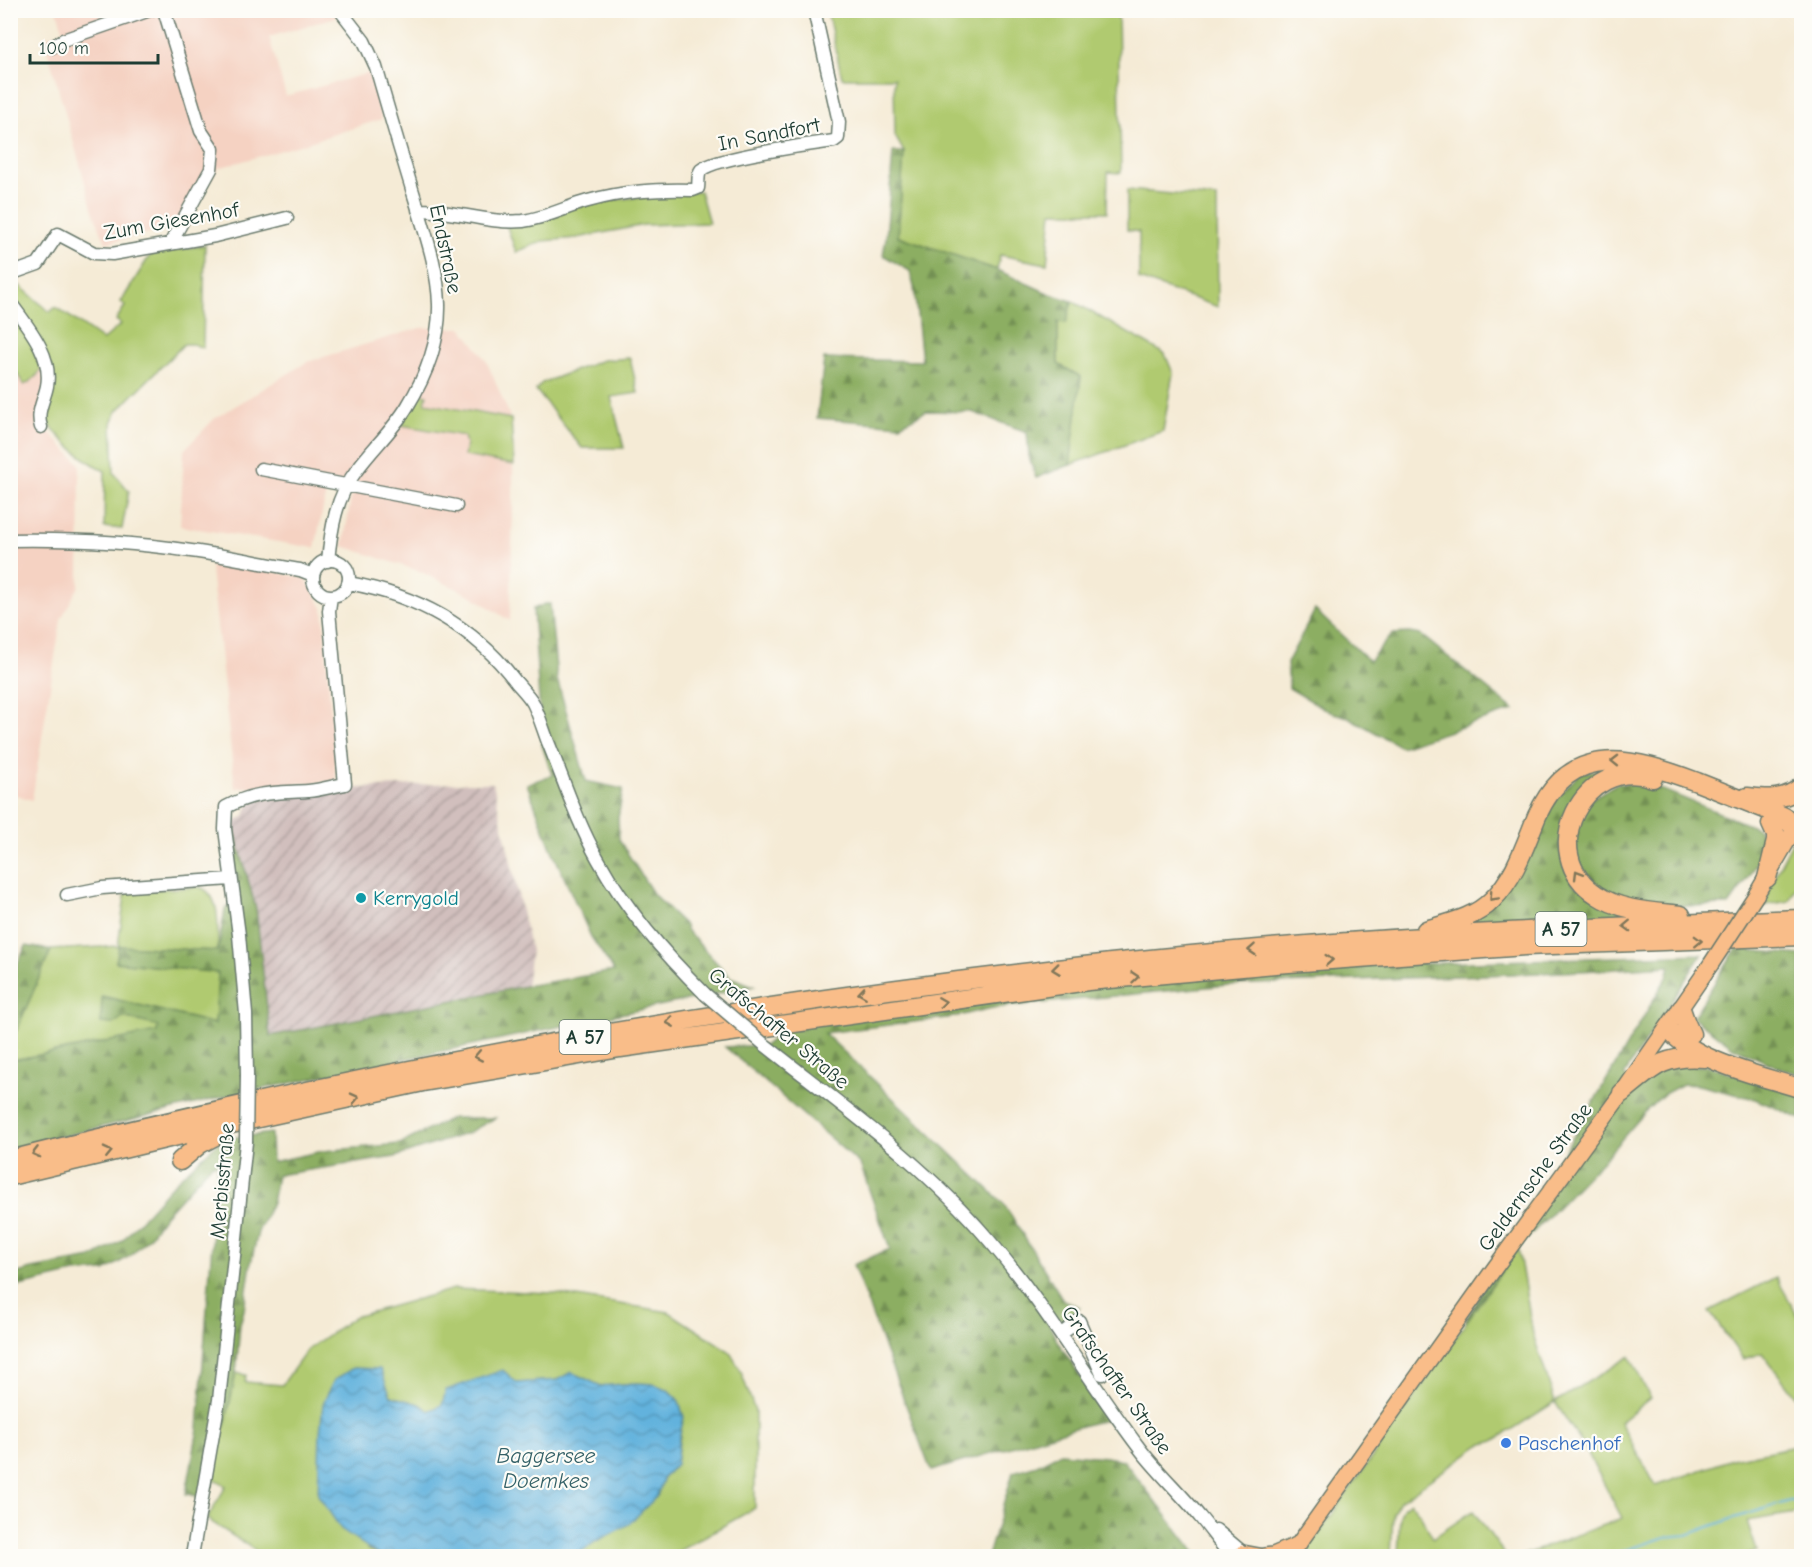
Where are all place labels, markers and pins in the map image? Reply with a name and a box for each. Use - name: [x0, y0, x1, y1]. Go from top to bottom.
- place label: Kerrygold: [373, 886, 459, 910]
- marker: Kerrygold: [354, 891, 368, 905]
- place label: Paschenhof: [1518, 1431, 1621, 1455]
- marker: Paschenhof: [1499, 1436, 1513, 1450]

